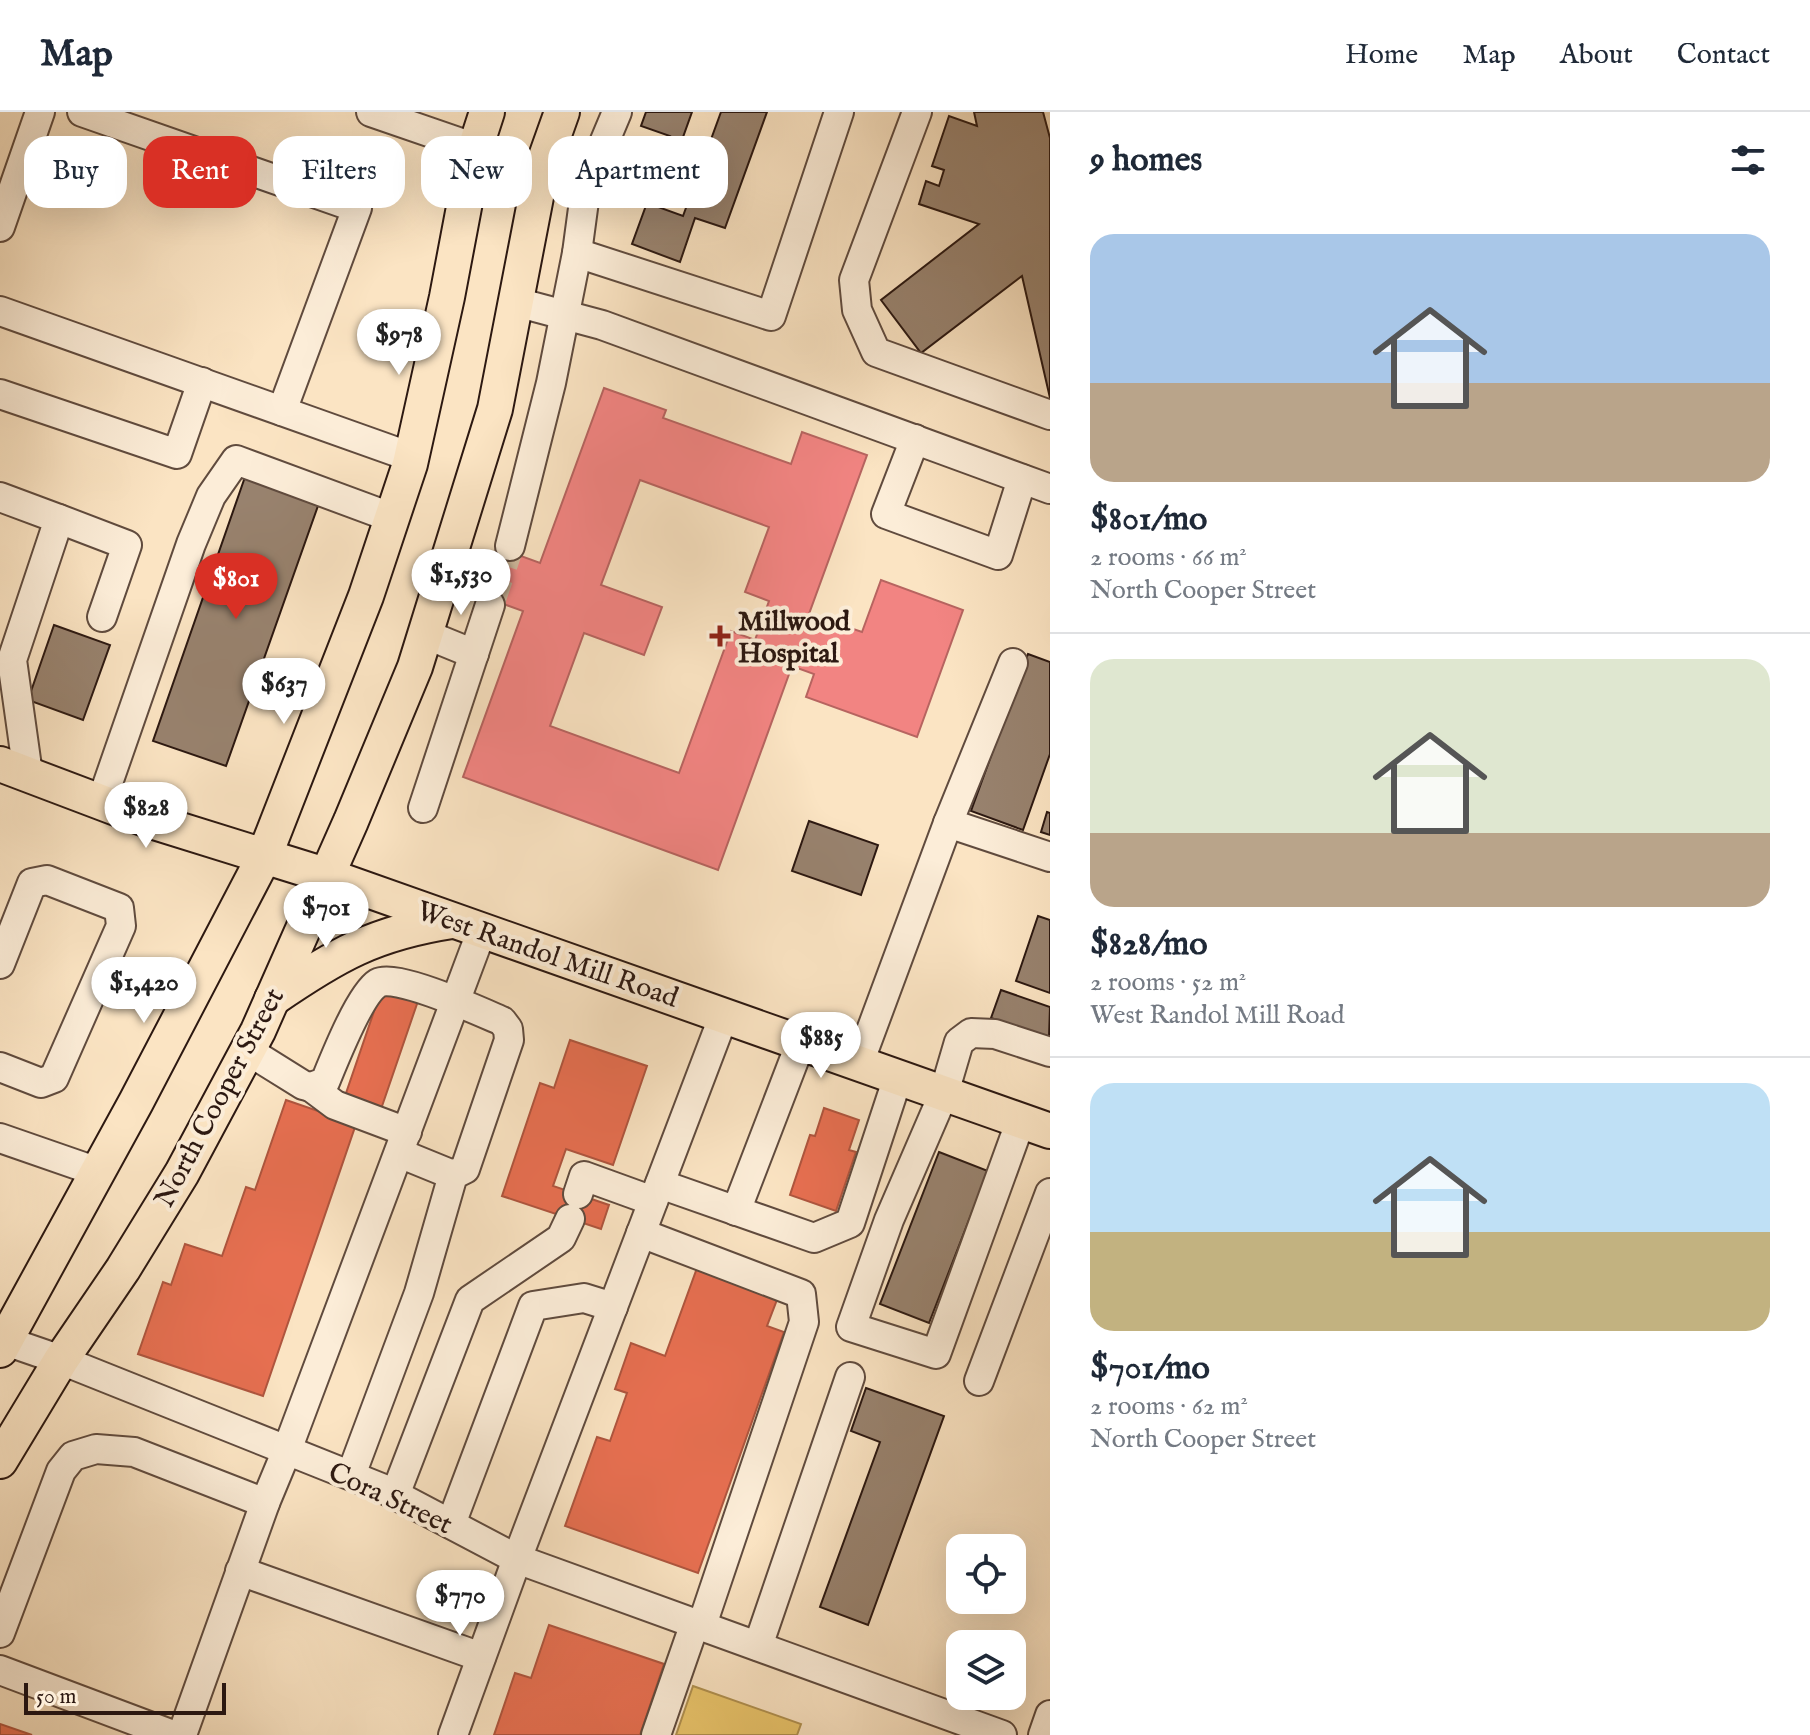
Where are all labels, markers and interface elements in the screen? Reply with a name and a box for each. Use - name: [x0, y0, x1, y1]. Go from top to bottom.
- text: Map: [40, 31, 113, 79]
- text: Home: [1345, 38, 1418, 73]
- text: Map: [1462, 38, 1516, 73]
- text: About: [1560, 38, 1633, 73]
- text: Contact: [1677, 38, 1770, 73]
- chip: Buy: [24, 136, 127, 208]
- chip: Rent: [143, 136, 257, 208]
- chip: Filters: [273, 136, 405, 208]
- chip: New: [421, 136, 532, 208]
- chip: Apartment: [548, 136, 728, 208]
- icon: filters: [1726, 138, 1770, 182]
- text: 9 homes: [1090, 139, 1202, 182]
- icon: home: [1358, 286, 1502, 430]
- pin: $978: [352, 309, 446, 377]
- text: $978: [375, 318, 423, 351]
- text: $801/mo: [1090, 498, 1207, 541]
- text: 2 rooms · 66 m²: [1090, 541, 1247, 574]
- pin: $1,530: [396, 549, 526, 617]
- pin: $801: [189, 553, 283, 621]
- text: $1,530: [430, 558, 492, 591]
- text: $801: [213, 562, 259, 595]
- text: North Cooper Street: [1090, 574, 1316, 607]
- place label: Millwood Hospital: [738, 605, 851, 672]
- marker: Millwood Hospital: [709, 625, 731, 647]
- pin: $637: [237, 658, 331, 726]
- text: $637: [260, 667, 308, 700]
- icon: home: [1358, 711, 1502, 855]
- pin: $828: [99, 782, 193, 850]
- text: $828: [123, 791, 170, 824]
- pin: $701: [279, 882, 373, 950]
- text: $701: [302, 891, 350, 924]
- street label: West Randol Mill Road: [412, 894, 683, 1017]
- text: $828/mo: [1090, 923, 1208, 966]
- pin: $1,420: [79, 957, 209, 1025]
- text: $1,420: [109, 966, 179, 999]
- text: 2 rooms · 52 m²: [1090, 966, 1246, 999]
- street label: North Cooper Street: [148, 982, 293, 1214]
- text: West Randol Mill Road: [1090, 999, 1345, 1032]
- pin: $885: [774, 1012, 868, 1080]
- text: $885: [799, 1021, 843, 1054]
- icon: home: [1358, 1135, 1502, 1279]
- text: $701/mo: [1090, 1347, 1210, 1390]
- text: 2 rooms · 62 m²: [1090, 1390, 1248, 1423]
- text: North Cooper Street: [1090, 1423, 1316, 1456]
- street label: Cora Street: [322, 1455, 458, 1543]
- map controls: [946, 1534, 1026, 1710]
- button: locate: [946, 1534, 1026, 1614]
- pin: $770: [413, 1570, 507, 1638]
- text: $770: [434, 1579, 486, 1612]
- button: layers: [946, 1630, 1026, 1710]
- scale bar: [24, 1679, 226, 1715]
- text: 50 m: [36, 1683, 77, 1711]

